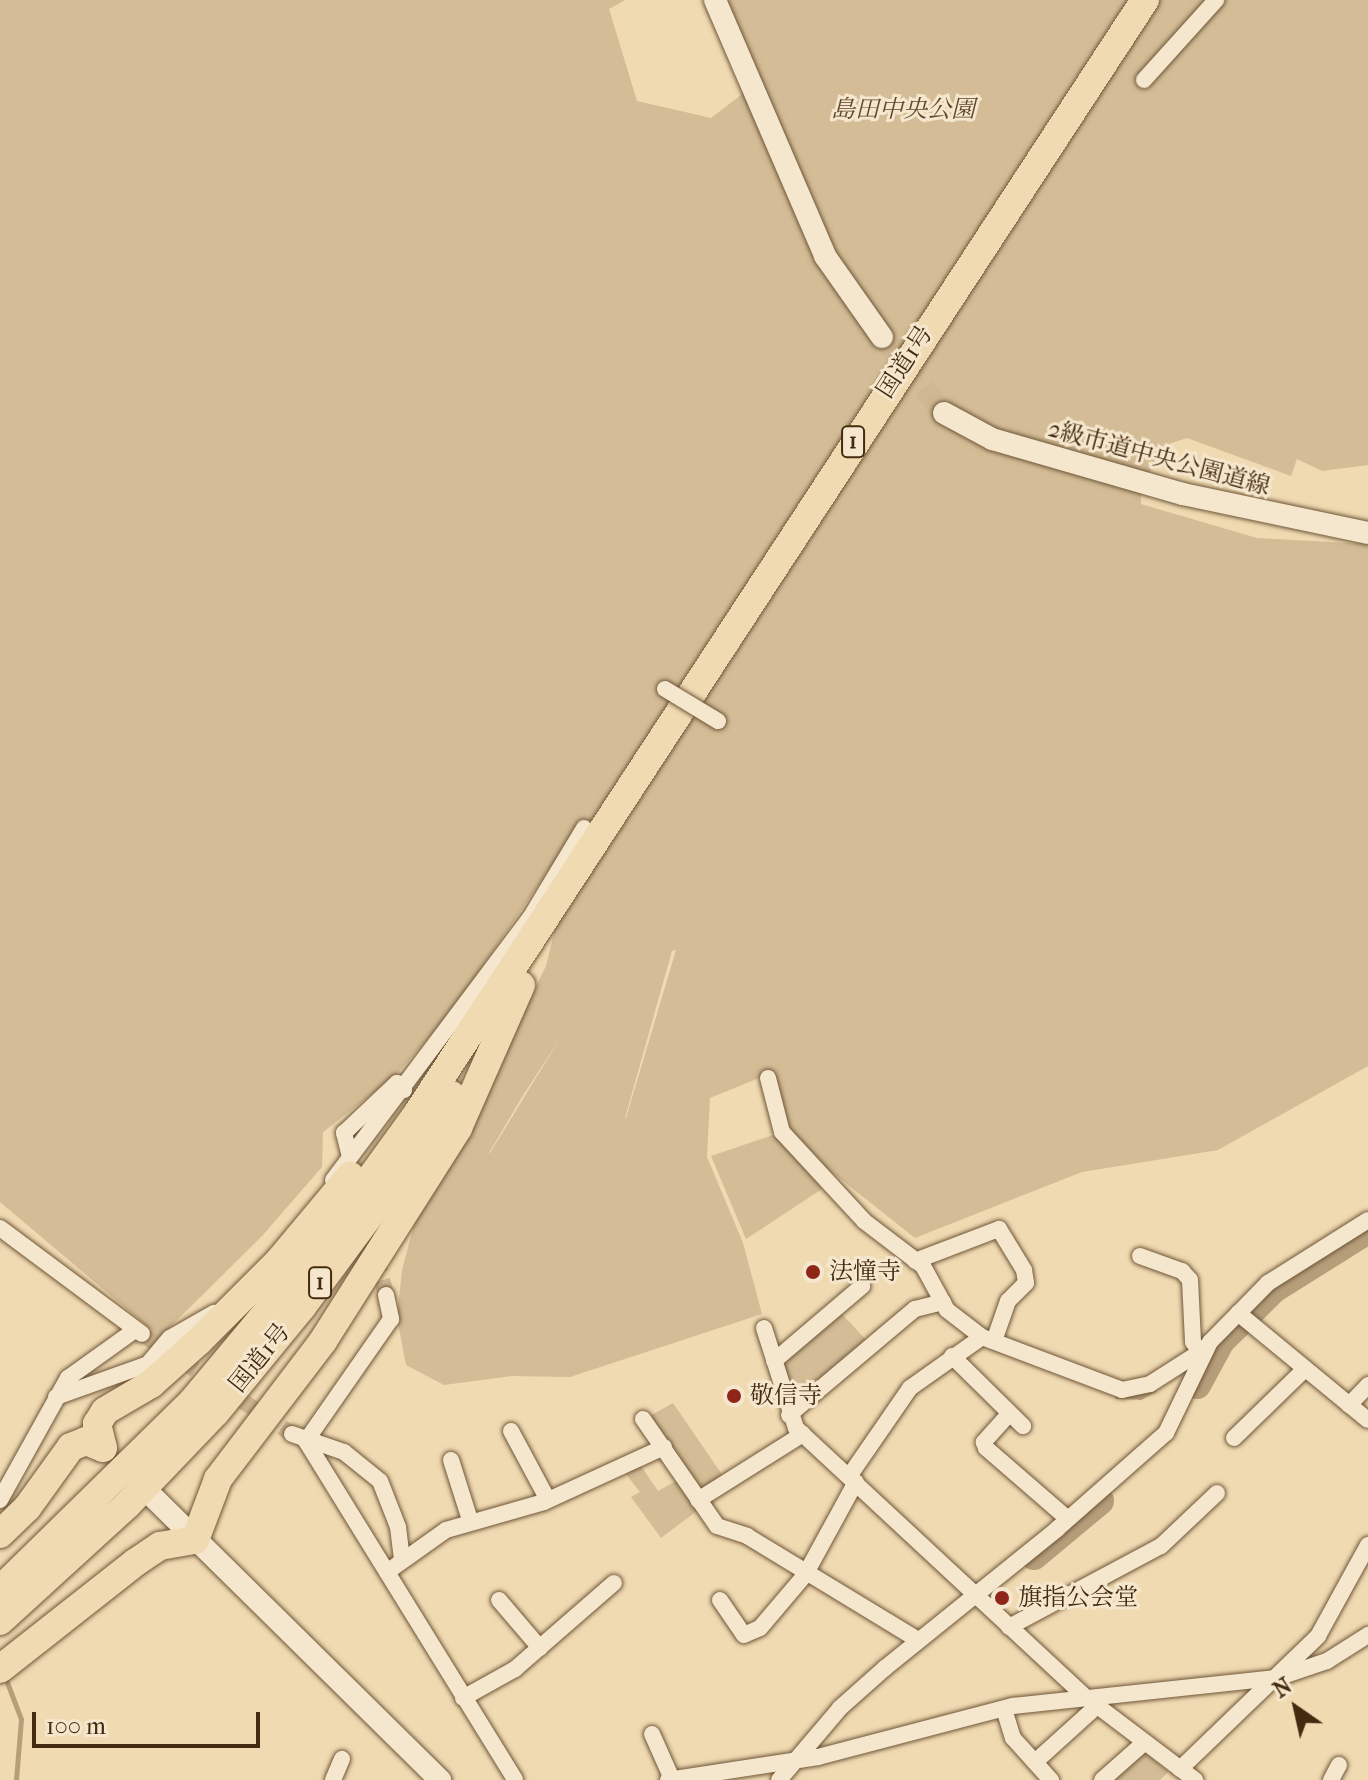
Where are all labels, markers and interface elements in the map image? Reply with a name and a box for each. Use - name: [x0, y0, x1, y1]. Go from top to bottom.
- park label: 島田中央公園: [831, 96, 975, 124]
- street label: 国道1号: [871, 320, 939, 404]
- street label: 2級市道中央公園道線: [1045, 415, 1273, 501]
- road number: 1: [841, 424, 865, 460]
- place label: 法憧寺: [829, 1258, 901, 1286]
- marker: 法憧寺: [804, 1263, 822, 1281]
- road number: 1: [308, 1265, 332, 1301]
- street label: 国道1号: [223, 1318, 297, 1398]
- place label: 敬信寺: [750, 1382, 822, 1410]
- marker: 敬信寺: [725, 1387, 743, 1405]
- place label: 旗指公会堂: [1018, 1584, 1138, 1612]
- marker: 旗指公会堂: [993, 1589, 1011, 1607]
- north arrow: [1256, 1668, 1336, 1748]
- text: N: [1268, 1673, 1297, 1704]
- scale bar: [36, 1696, 264, 1746]
- text: 100 m: [46, 1712, 106, 1740]

